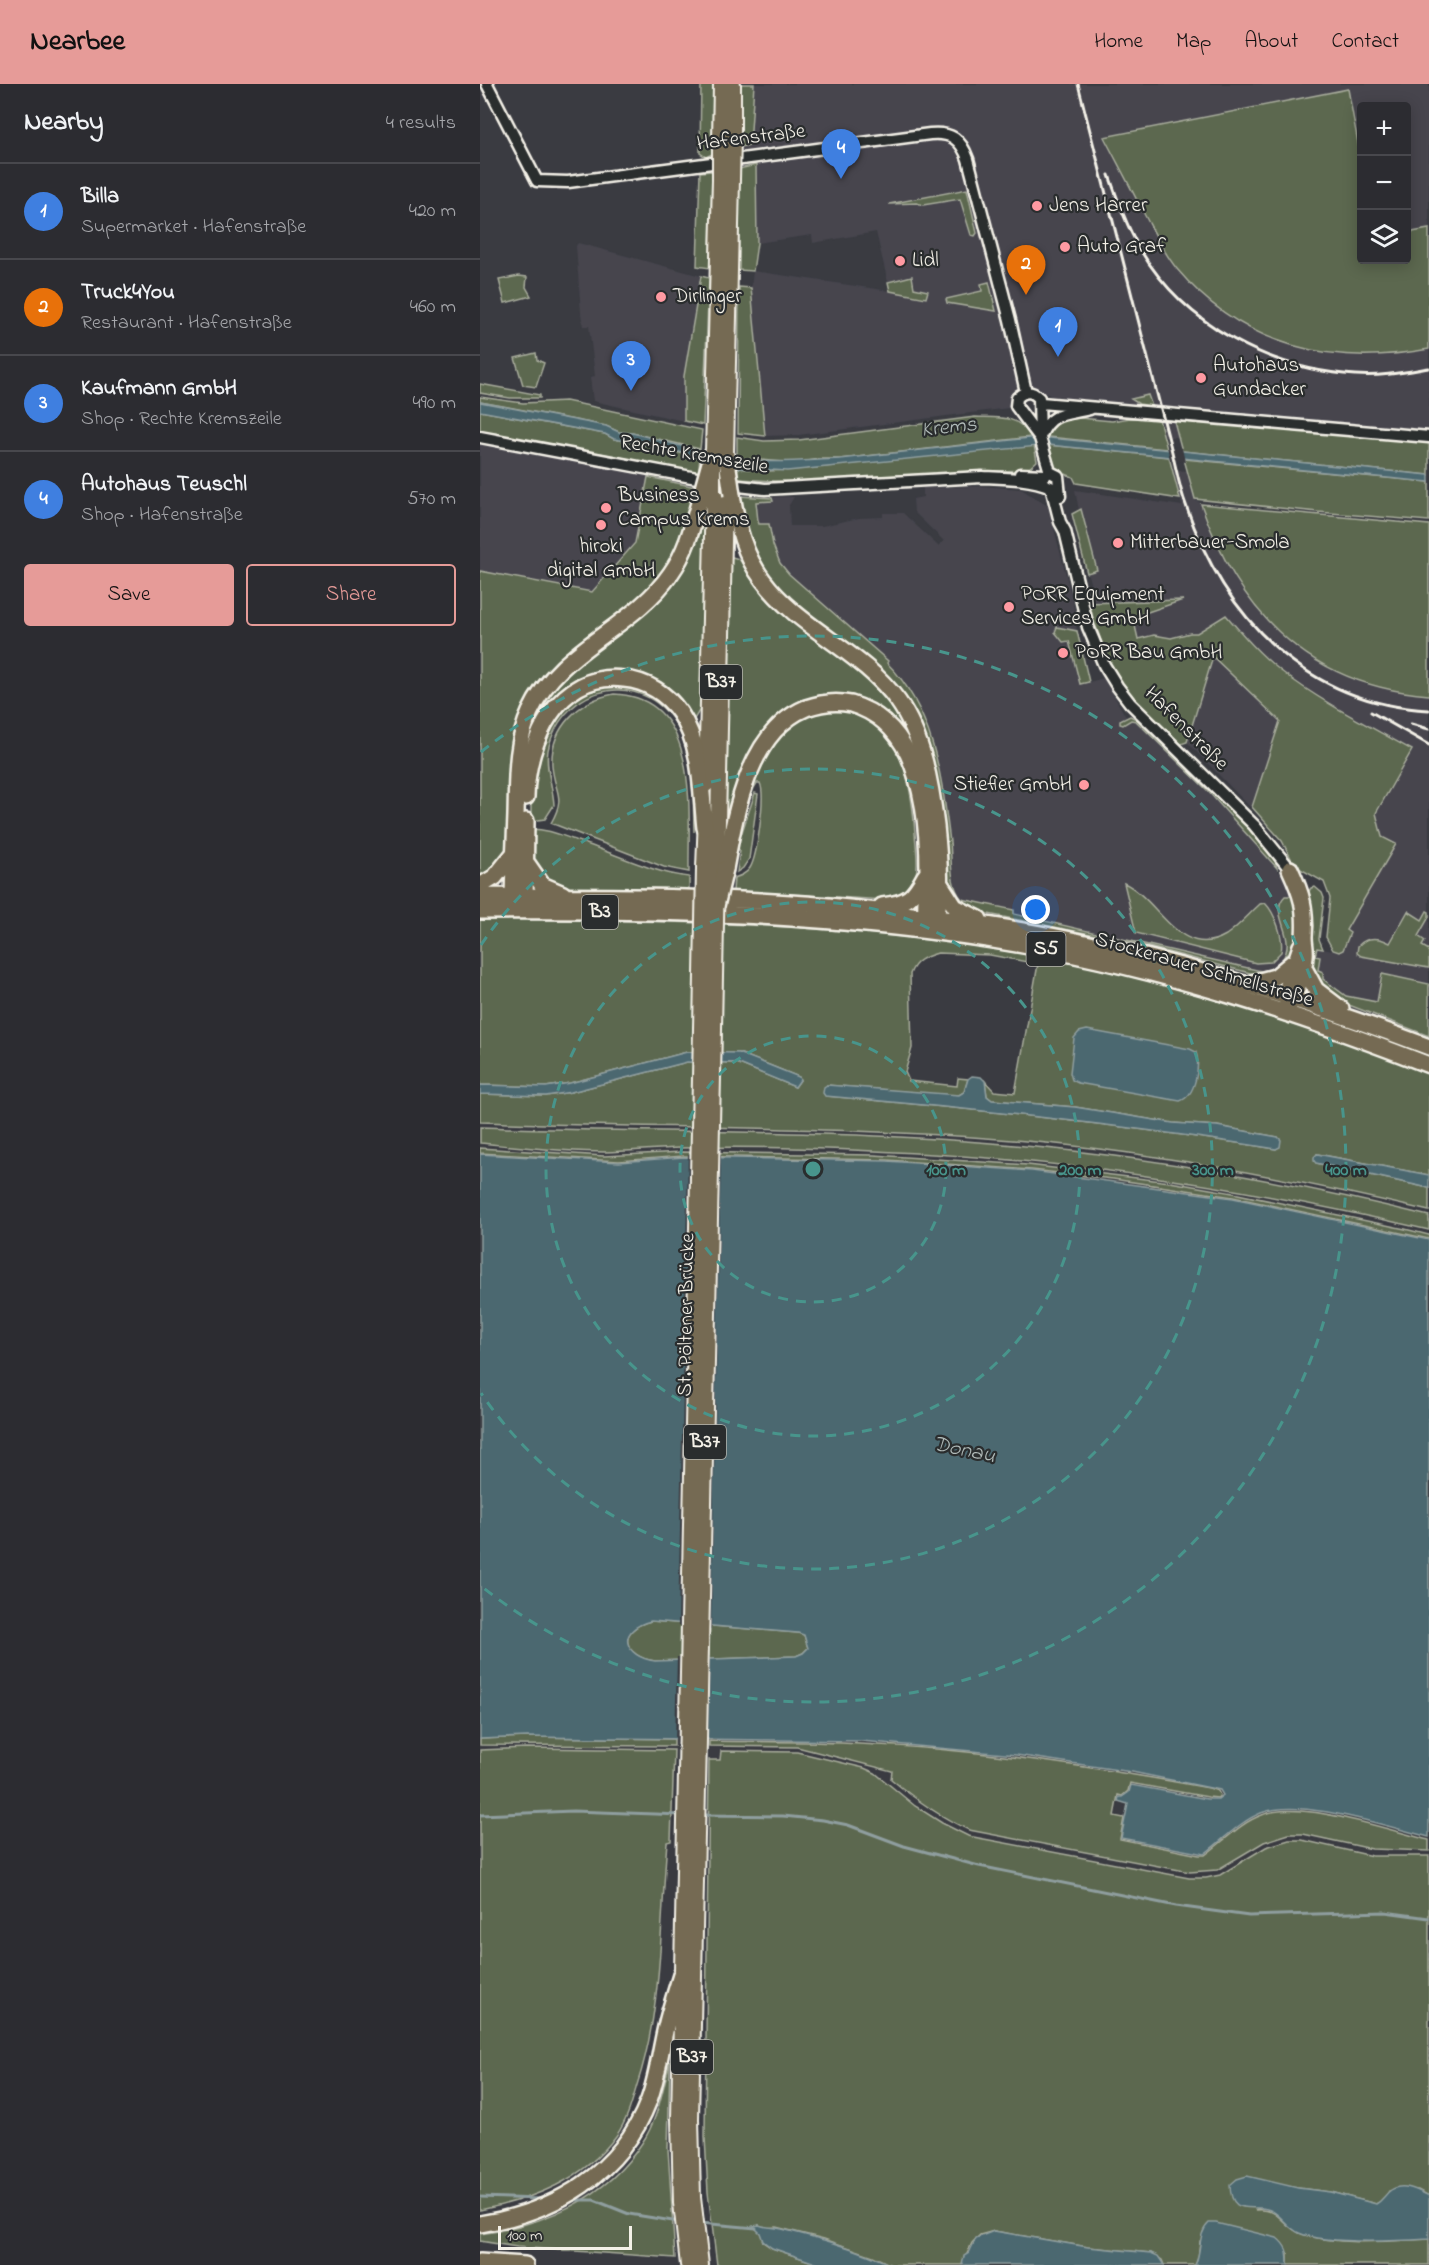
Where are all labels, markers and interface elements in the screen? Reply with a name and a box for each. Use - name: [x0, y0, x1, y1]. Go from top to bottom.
- text: Nearbee: [30, 22, 125, 63]
- text: Home: [1094, 27, 1143, 57]
- text: Map: [1176, 27, 1211, 57]
- text: About: [1244, 27, 1298, 57]
- text: Contact: [1331, 27, 1399, 57]
- map controls: [1357, 102, 1411, 264]
- button: +: [1357, 102, 1411, 156]
- text: Nearby: [24, 104, 103, 142]
- text: 4 results: [386, 109, 456, 138]
- street label: Hafenstraße: [695, 116, 808, 160]
- pin: 4: [822, 130, 860, 179]
- button: −: [1357, 156, 1411, 210]
- text: Billa: [81, 181, 119, 213]
- place label: Jens Harrer: [1049, 191, 1148, 221]
- text: 1: [40, 197, 47, 226]
- text: 420 m: [409, 197, 456, 226]
- marker: Jens Harrer: [1030, 199, 1044, 213]
- button: layers: [1357, 210, 1411, 264]
- text: Supermarket · Hafenstraße: [81, 213, 306, 242]
- place label: Auto Graf: [1077, 232, 1166, 262]
- marker: Auto Graf: [1058, 240, 1072, 254]
- place label: Lidl: [912, 246, 939, 276]
- pin: 2: [1006, 246, 1046, 295]
- marker: Lidl: [893, 254, 907, 268]
- text: Truck4You: [81, 277, 175, 309]
- place label: Dirlinger: [672, 282, 742, 314]
- marker: Dirlinger: [654, 290, 668, 304]
- text: 2: [39, 293, 48, 322]
- text: 460 m: [410, 293, 456, 322]
- pin: 1: [1038, 308, 1078, 357]
- text: Restaurant · Hafenstraße: [81, 309, 292, 338]
- pin: 3: [612, 342, 650, 391]
- place label: Autohaus Gundacker: [1213, 351, 1307, 405]
- marker: Autohaus Gundacker: [1194, 371, 1208, 385]
- text: Kaufmann GmbH: [81, 373, 237, 405]
- text: 3: [39, 389, 48, 418]
- text: 490 m: [413, 389, 456, 418]
- text: Shop · Rechte Kremszeile: [81, 405, 282, 434]
- water label: Krems: [920, 409, 979, 447]
- street label: Rechte Kremszeile: [618, 427, 771, 483]
- text: Autohaus Teuschl: [81, 469, 247, 501]
- place label: Business Campus Krems: [617, 481, 750, 535]
- text: 4: [39, 485, 48, 514]
- text: 570 m: [407, 485, 456, 514]
- text: Shop · Hafenstraße: [81, 501, 243, 530]
- marker: Business Campus Krems: [599, 501, 613, 515]
- marker: hiroki digital GmbH: [594, 518, 608, 532]
- place label: Mitterbauer-Smola: [1130, 528, 1290, 558]
- place label: hiroki digital GmbH: [547, 532, 655, 588]
- marker: Mitterbauer-Smola: [1111, 536, 1125, 550]
- button: Save: [24, 564, 234, 626]
- button: Share: [246, 564, 456, 626]
- place label: PORR Equipment Services GmbH: [1021, 580, 1165, 634]
- marker: PORR Equipment Services GmbH: [1002, 600, 1016, 614]
- place label: PORR Bau GmbH: [1075, 638, 1222, 668]
- marker: PORR Bau GmbH: [1056, 646, 1070, 660]
- road number: B37: [700, 665, 742, 699]
- street label: Hafenstraße: [1137, 680, 1236, 779]
- place label: Stiefler GmbH: [954, 770, 1072, 800]
- marker: Stiefler GmbH: [1077, 778, 1091, 792]
- road number: B3: [582, 895, 618, 929]
- your location: [1021, 895, 1050, 924]
- street label: Stockerauer Schnellstraße: [1091, 924, 1317, 1016]
- road number: S5: [1026, 932, 1066, 966]
- text: 100 m: [926, 1158, 966, 1184]
- text: 200 m: [1058, 1158, 1102, 1184]
- text: 300 m: [1191, 1158, 1234, 1184]
- text: 400 m: [1325, 1158, 1367, 1184]
- centre of rings: [803, 1159, 823, 1179]
- street label: St. Pöltener Brücke: [671, 1233, 703, 1397]
- road number: B37: [684, 1425, 726, 1459]
- water label: Donau: [930, 1429, 999, 1473]
- road number: B37: [671, 2040, 713, 2074]
- scale bar: [498, 2223, 632, 2250]
- text: 100 m: [507, 2224, 542, 2248]

